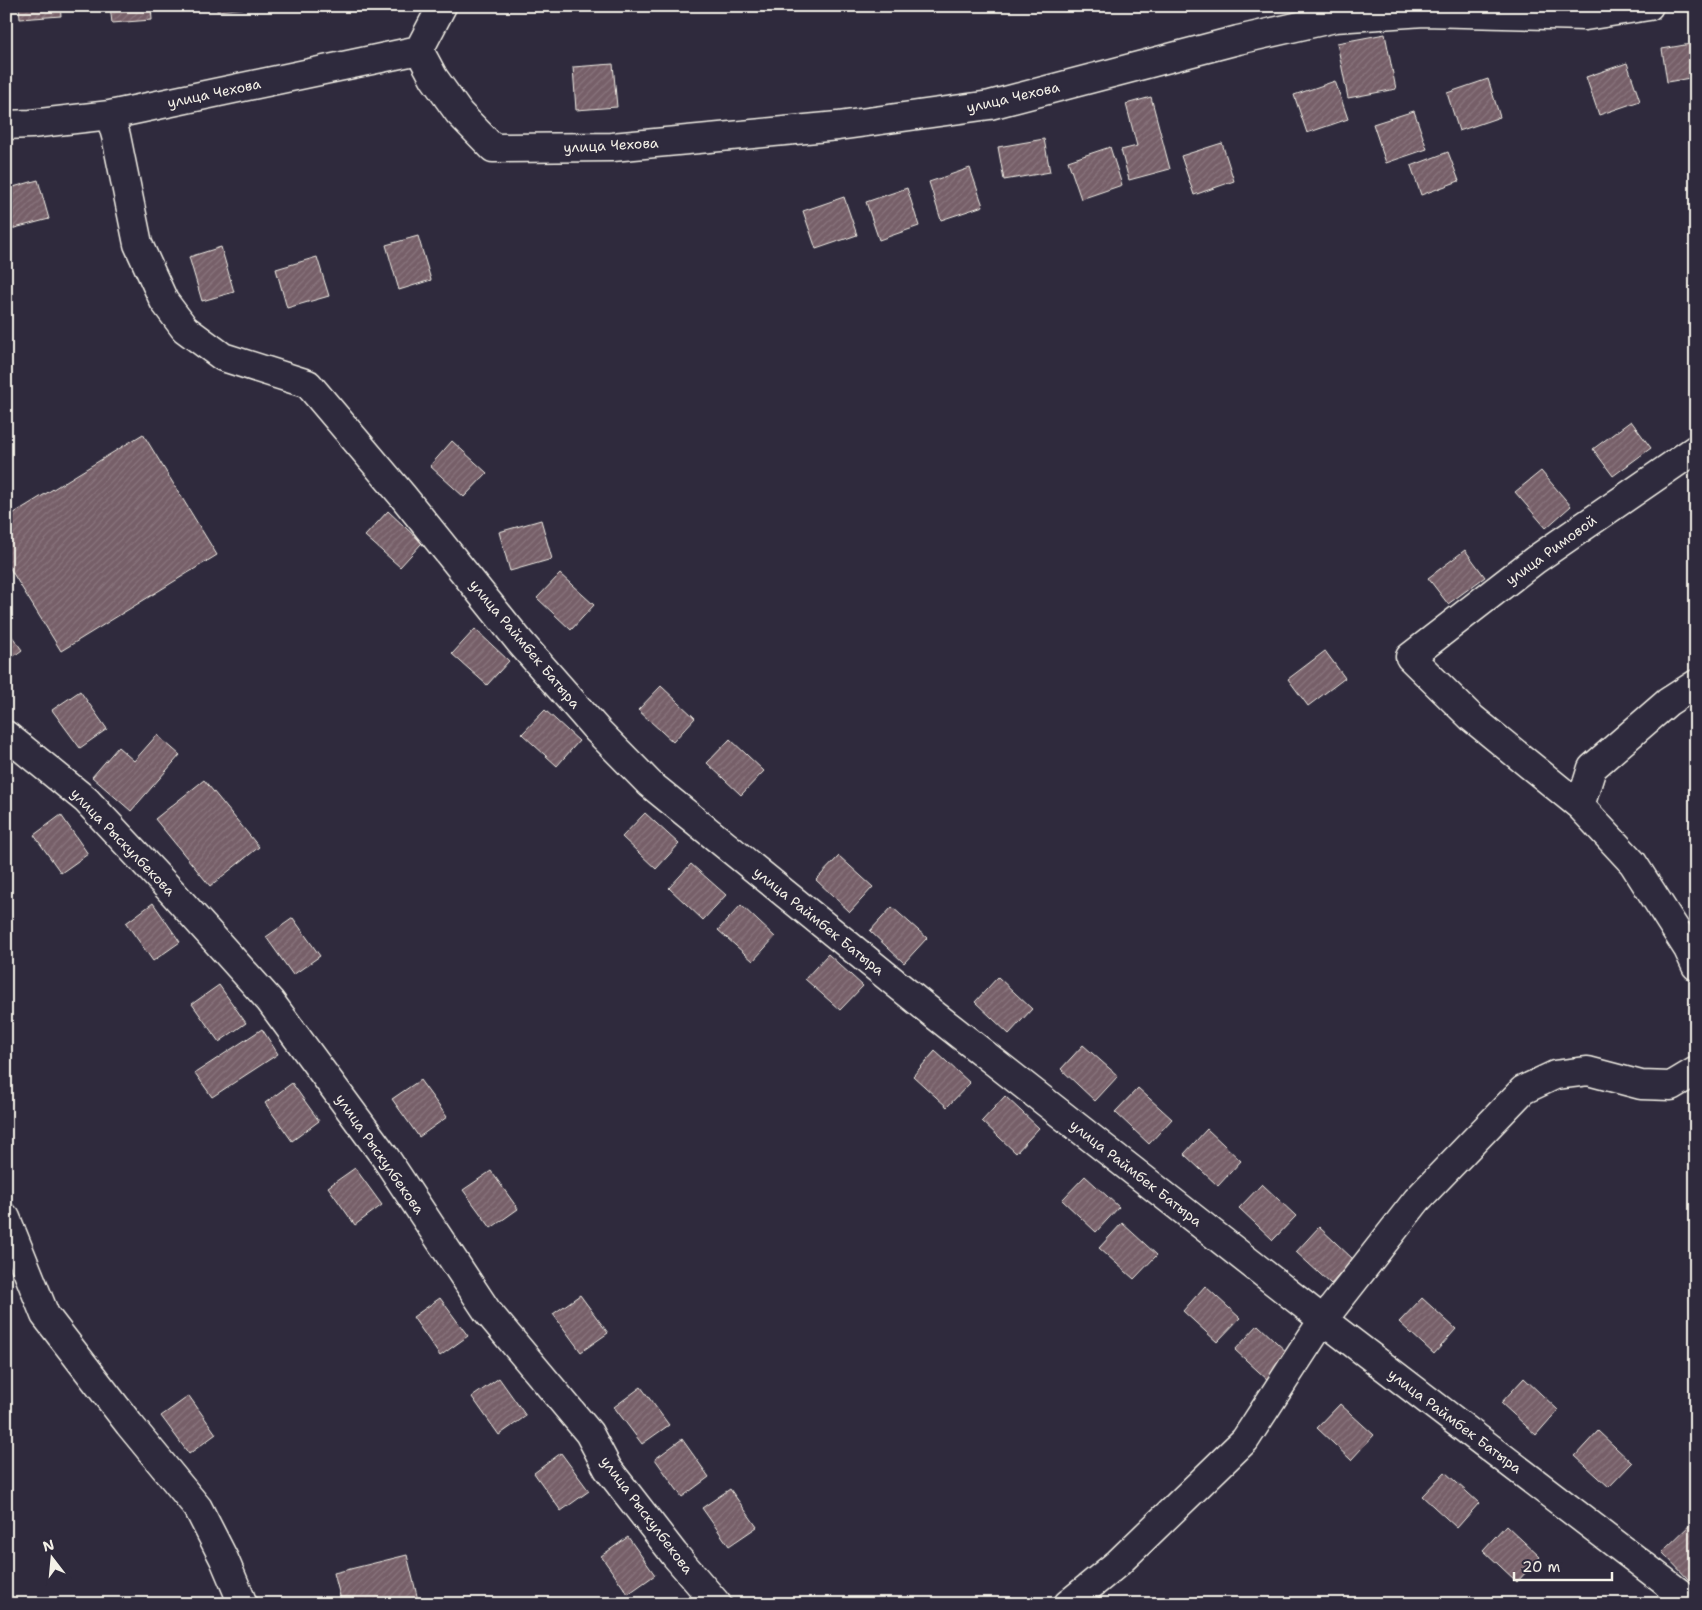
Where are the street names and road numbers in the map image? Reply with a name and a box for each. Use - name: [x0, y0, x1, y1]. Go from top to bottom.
- street label: улица Чехова: [166, 74, 263, 112]
- street label: улица Чехова: [965, 77, 1062, 116]
- street label: улица Чехова: [563, 134, 659, 156]
- street label: улица Римовой: [1502, 511, 1600, 589]
- street label: улица Раймбек Батыра: [466, 576, 584, 712]
- street label: улица Рыскулбекова: [67, 784, 179, 900]
- street label: улица Раймбек Батыра: [750, 863, 888, 979]
- street label: улица Рыскулбекова: [332, 1090, 429, 1218]
- street label: улица Раймбек Батыра: [1066, 1116, 1206, 1230]
- street label: улица Раймбек Батыра: [1385, 1365, 1526, 1477]
- street label: улица Рыскулбекова: [597, 1452, 697, 1578]

